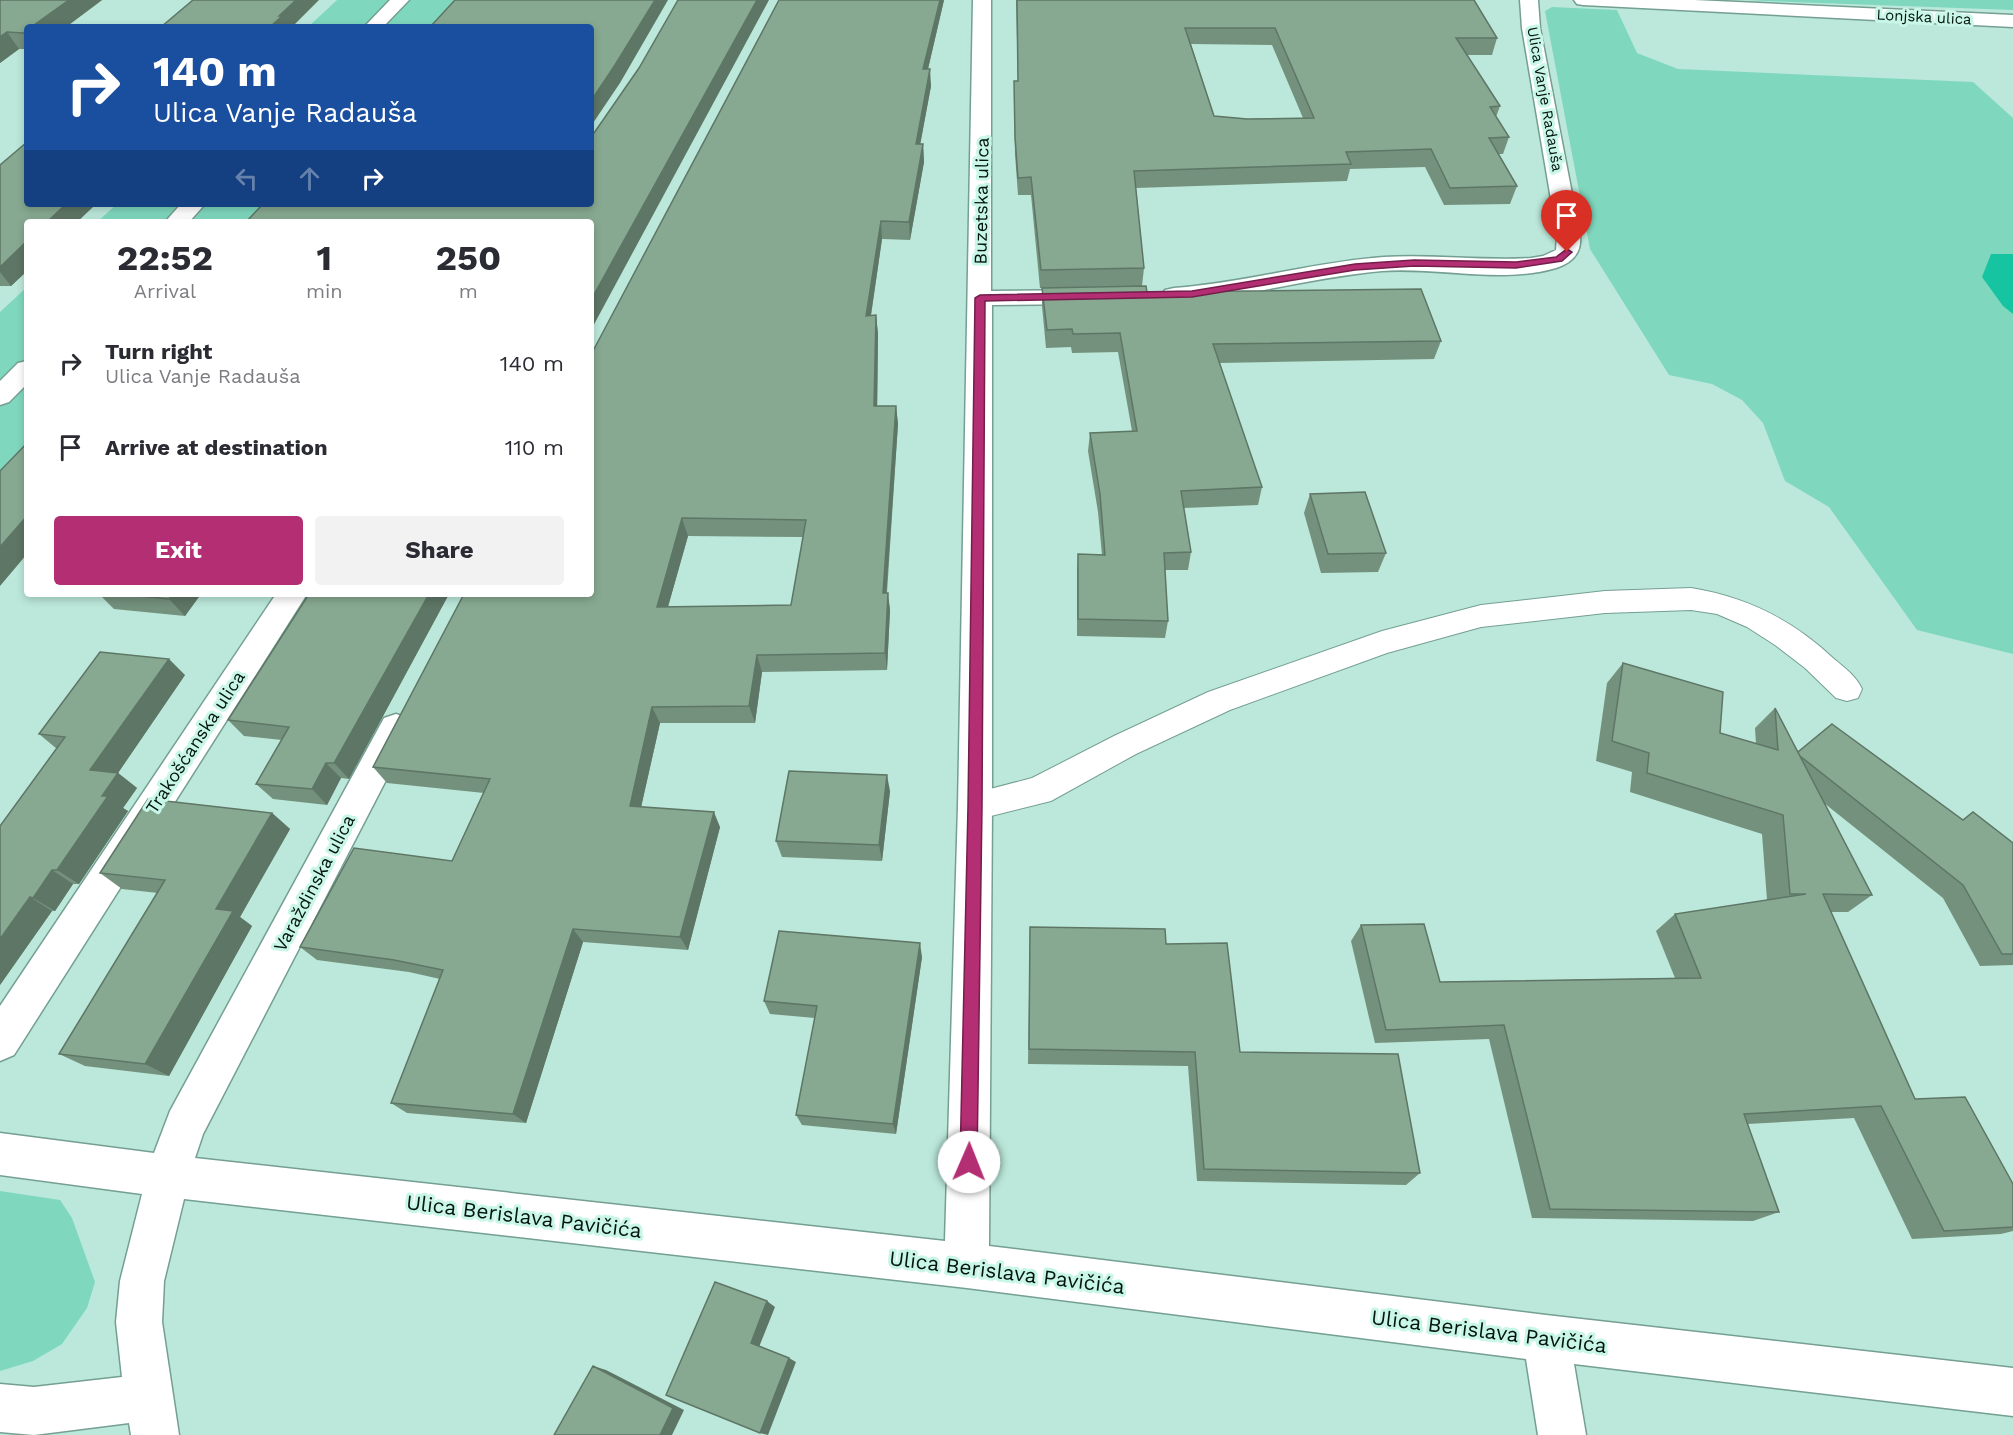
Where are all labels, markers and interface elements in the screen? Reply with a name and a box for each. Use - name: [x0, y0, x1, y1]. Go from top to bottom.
- street label: Lonjska ulica: [1876, 6, 1973, 29]
- street label: Ulica Vanje Radauša: [1523, 25, 1567, 173]
- text: 140 m: [153, 47, 277, 96]
- icon: right: [54, 48, 132, 126]
- text: Ulica Vanje Radauša: [153, 97, 417, 129]
- street label: Buzetska ulica: [969, 137, 993, 265]
- icon: left: [230, 162, 263, 195]
- icon: ahead: [293, 162, 326, 195]
- icon: right: [356, 162, 389, 195]
- pin: [1541, 190, 1592, 252]
- icon: arrive: [1550, 199, 1583, 232]
- text: 22:52: [117, 237, 213, 279]
- text: 1: [317, 237, 332, 279]
- text: 250: [435, 237, 501, 279]
- text: Arrival: [134, 279, 196, 303]
- text: min: [306, 279, 343, 303]
- text: m: [459, 279, 478, 303]
- text: Turn right: [105, 339, 212, 364]
- icon: right: [54, 347, 87, 380]
- text: 140 m: [500, 351, 564, 376]
- text: Ulica Vanje Radauša: [105, 364, 301, 388]
- icon: arrive: [54, 431, 87, 464]
- text: Arrive at destination: [105, 435, 328, 460]
- text: 110 m: [505, 435, 564, 460]
- button: Exit: [54, 516, 303, 585]
- button: Share: [315, 516, 564, 585]
- street label: Trakošćanska ulica: [141, 667, 249, 817]
- street label: Varaždinska ulica: [269, 811, 359, 955]
- position arrow: [937, 1130, 1001, 1194]
- street label: Ulica Berislava Pavičića: [405, 1189, 643, 1243]
- street label: Ulica Berislava Pavičića: [888, 1245, 1126, 1299]
- street label: Ulica Berislava Pavičića: [1370, 1304, 1608, 1358]

